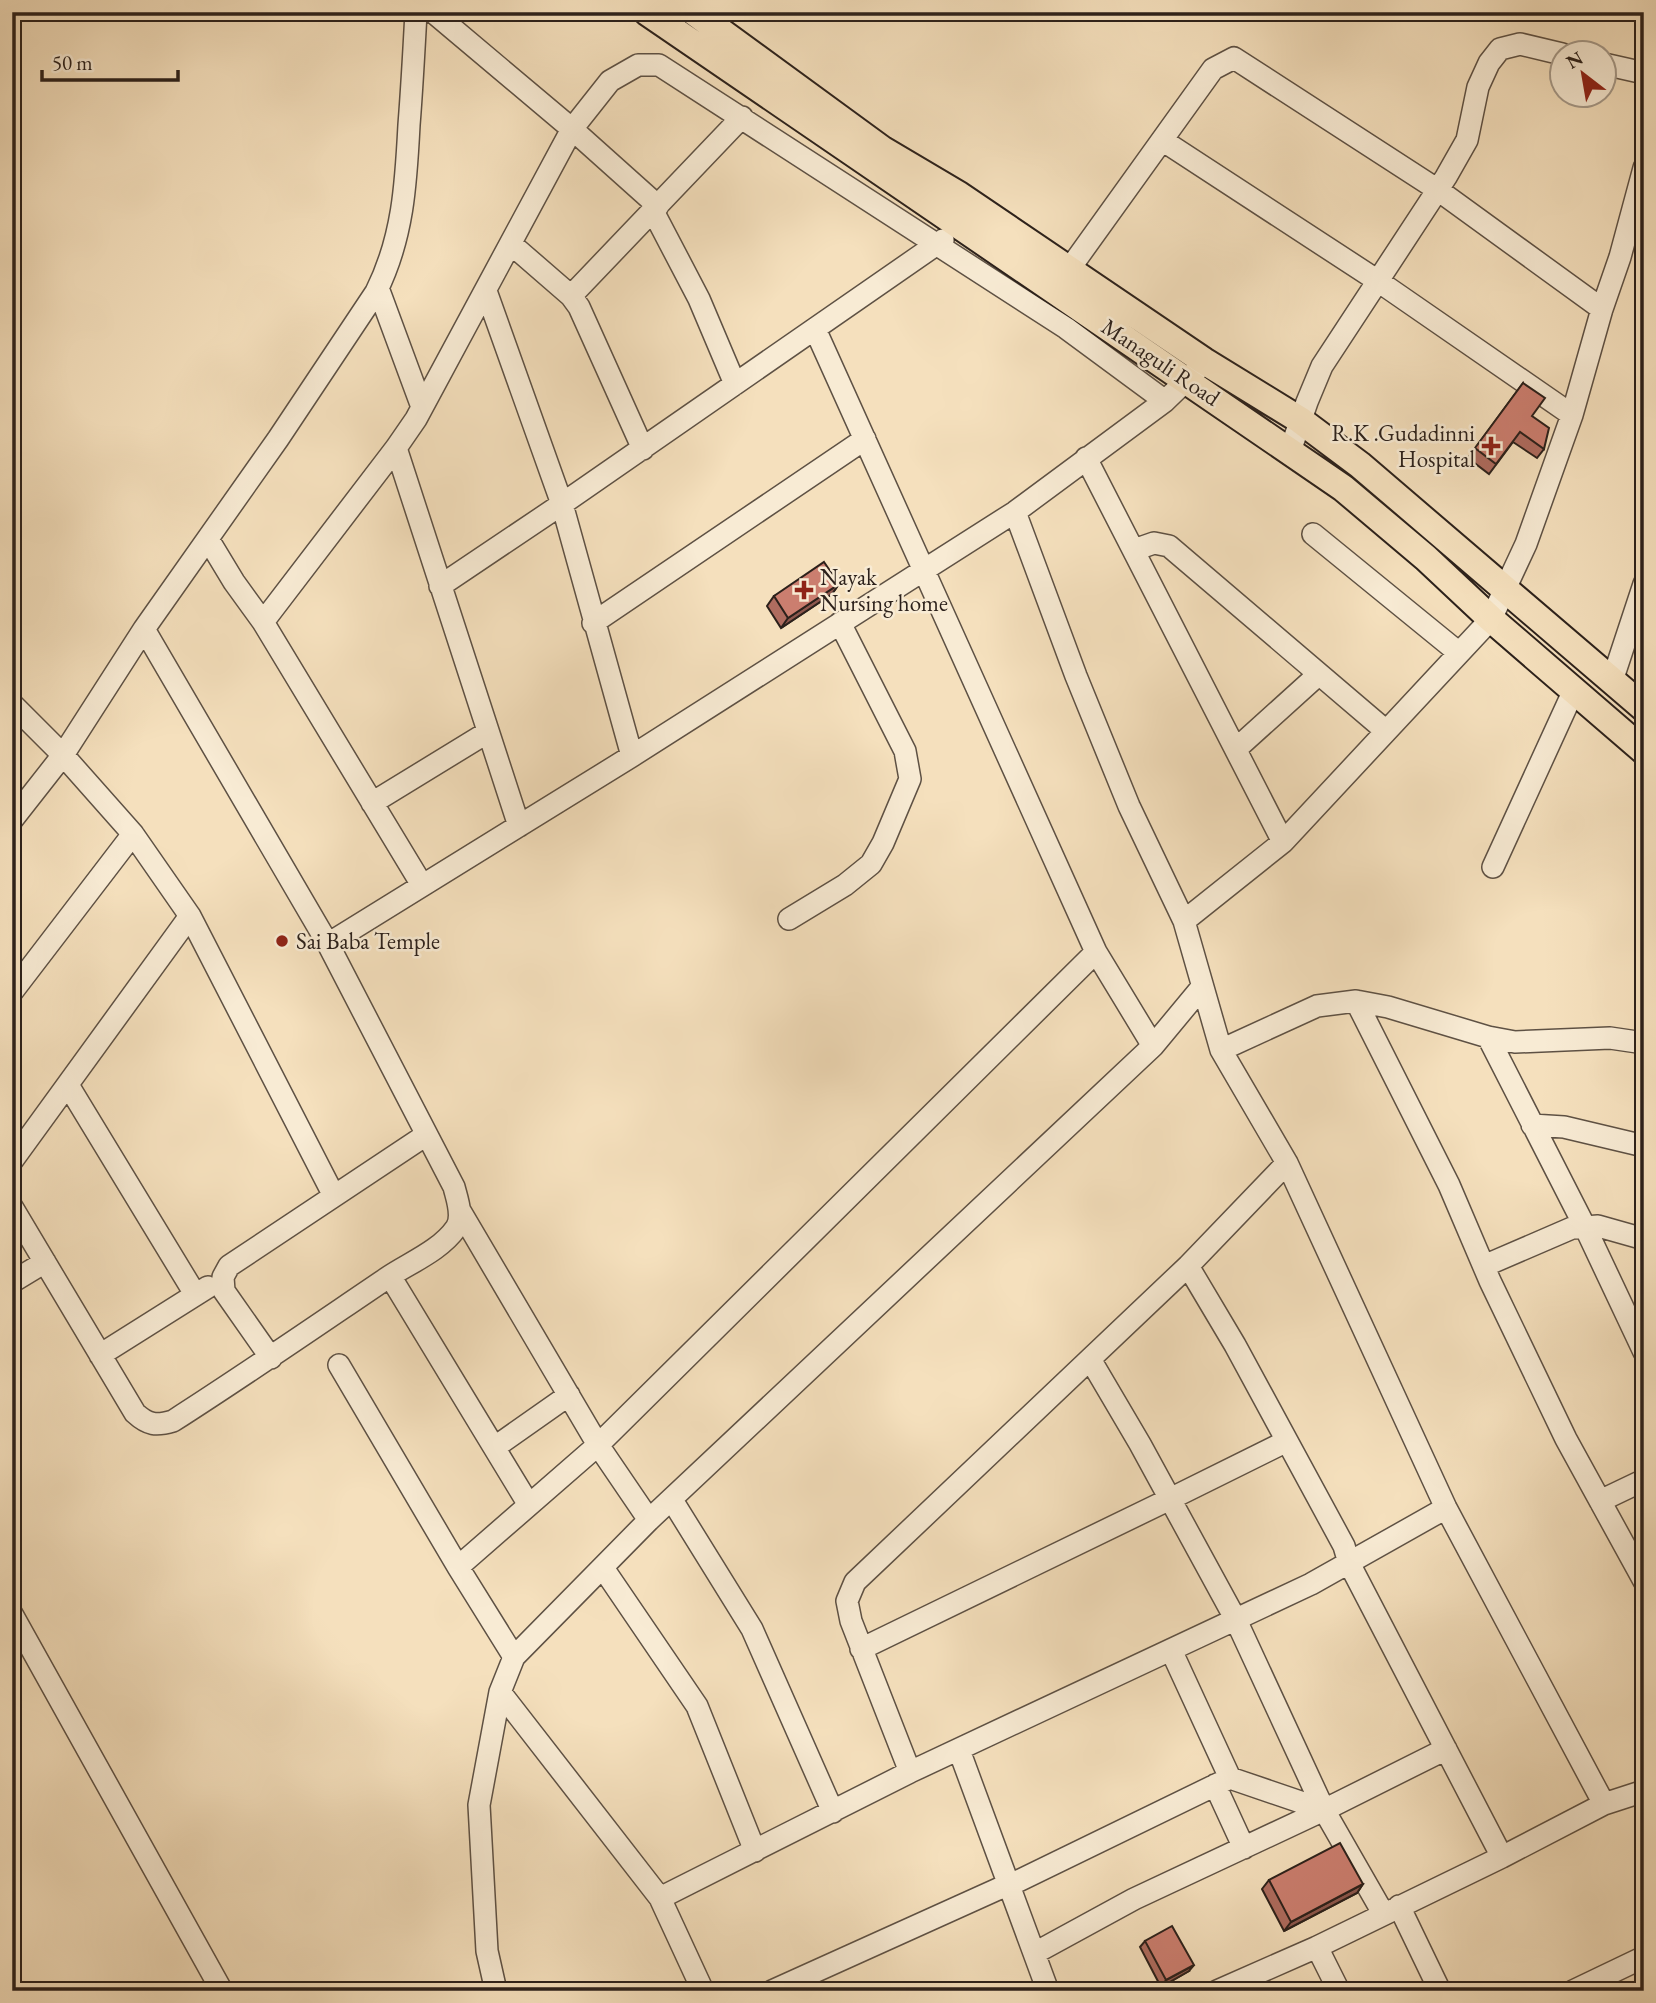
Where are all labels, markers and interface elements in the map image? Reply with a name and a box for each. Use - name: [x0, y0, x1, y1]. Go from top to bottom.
- scale bar: [42, 38, 178, 82]
- north arrow: [1548, 38, 1618, 108]
- text: N: [1561, 45, 1588, 75]
- text: 50 m: [52, 49, 93, 76]
- street label: Managuli Road: [1096, 311, 1226, 413]
- place label: R.K .Gudadinni Hospital: [1332, 418, 1475, 474]
- marker: R.K .Gudadinni Hospital: [1481, 436, 1501, 456]
- place label: Nayak Nursing home: [820, 562, 948, 618]
- marker: Nayak Nursing home: [794, 580, 814, 600]
- place label: Sai Baba Temple: [296, 926, 440, 956]
- marker: Sai Baba Temple: [274, 933, 290, 949]

